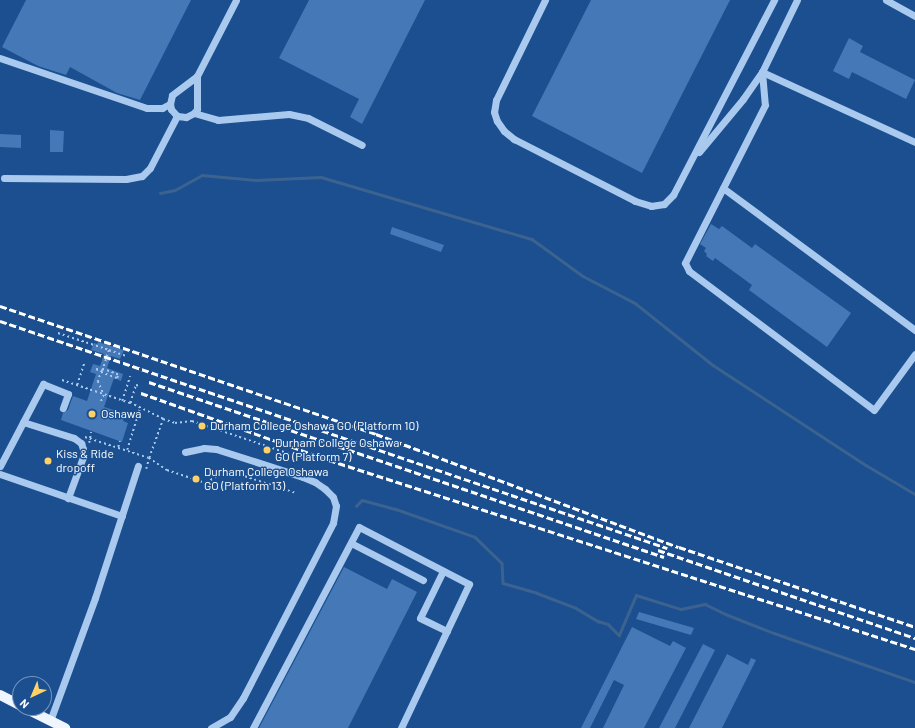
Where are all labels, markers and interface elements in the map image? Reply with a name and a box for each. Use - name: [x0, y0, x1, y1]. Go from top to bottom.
- place label: Oshawa: [101, 407, 141, 421]
- marker: Oshawa: [86, 408, 98, 420]
- place label: Durham College Oshawa GO (Platform 10): [210, 419, 418, 433]
- marker: Durham College Oshawa GO (Platform 10): [197, 421, 207, 431]
- place label: Durham College Oshawa GO (Platform 7): [275, 436, 399, 464]
- marker: Durham College Oshawa GO (Platform 7): [262, 445, 272, 455]
- place label: Kiss & Ride dropoff: [56, 447, 114, 475]
- marker: Kiss & Ride dropoff: [43, 456, 53, 466]
- place label: Durham College Oshawa GO (Platform 13): [204, 465, 328, 493]
- marker: Durham College Oshawa GO (Platform 13): [191, 474, 201, 484]
- north arrow: [12, 676, 52, 716]
- text: N: [17, 697, 31, 711]

